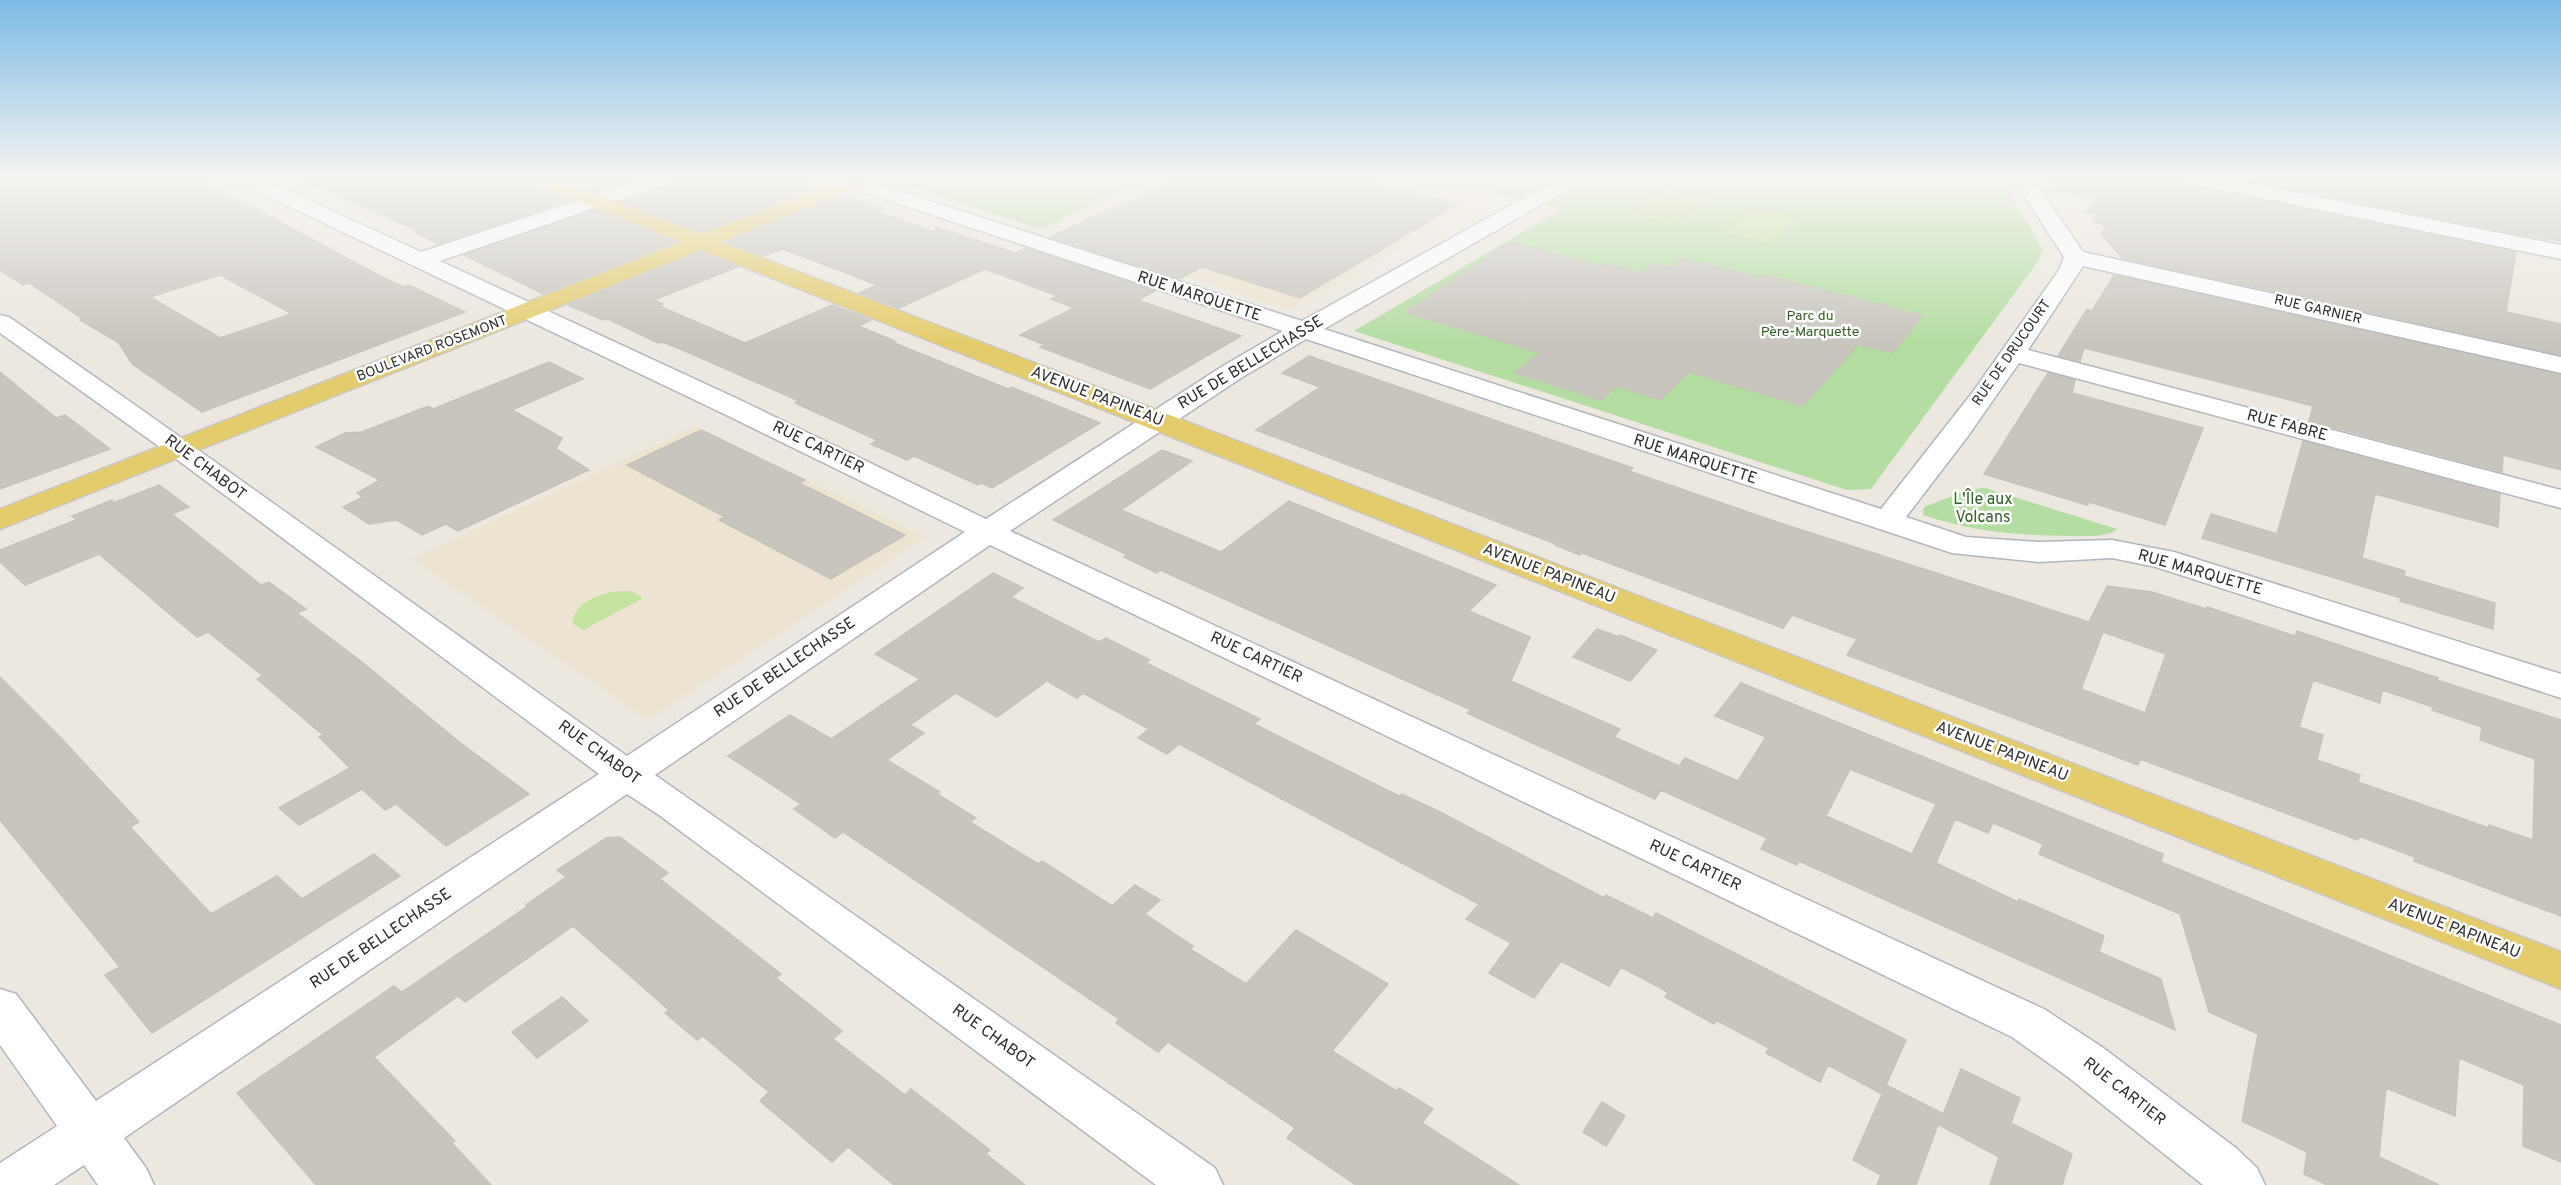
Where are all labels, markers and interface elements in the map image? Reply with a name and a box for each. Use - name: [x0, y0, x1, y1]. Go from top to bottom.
- street label: RUE MARQUETTE: [1135, 268, 1263, 326]
- street label: RUE GARNIER: [2272, 292, 2364, 328]
- street label: RUE DE DRUCOURT: [1969, 297, 2055, 409]
- park label: Parc du Père-Marquette: [1761, 308, 1859, 341]
- street label: BOULEVARD ROSEMONT: [354, 312, 510, 386]
- street label: RUE DE BELLECHASSE: [1175, 312, 1327, 414]
- street label: AVENUE PAPINEAU: [1028, 363, 1166, 431]
- street label: RUE FABRE: [2244, 406, 2330, 446]
- street label: RUE CARTIER: [769, 417, 867, 479]
- street label: RUE CHABOT: [160, 431, 250, 505]
- street label: RUE MARQUETTE: [1631, 431, 1759, 489]
- park label: L'Île aux Volcans: [1953, 488, 2013, 528]
- street label: AVENUE PAPINEAU: [1480, 540, 1618, 608]
- street label: RUE MARQUETTE: [2135, 546, 2265, 600]
- street label: RUE DE BELLECHASSE: [710, 613, 860, 723]
- street label: RUE CARTIER: [1207, 628, 1305, 688]
- street label: RUE CHABOT: [554, 716, 644, 790]
- street label: AVENUE PAPINEAU: [1933, 718, 2071, 786]
- street label: RUE CARTIER: [1646, 836, 1744, 896]
- street label: RUE DE BELLECHASSE: [306, 884, 456, 994]
- street label: AVENUE PAPINEAU: [2385, 895, 2523, 963]
- street label: RUE CHABOT: [948, 1000, 1038, 1074]
- street label: RUE CARTIER: [2079, 1053, 2169, 1131]

